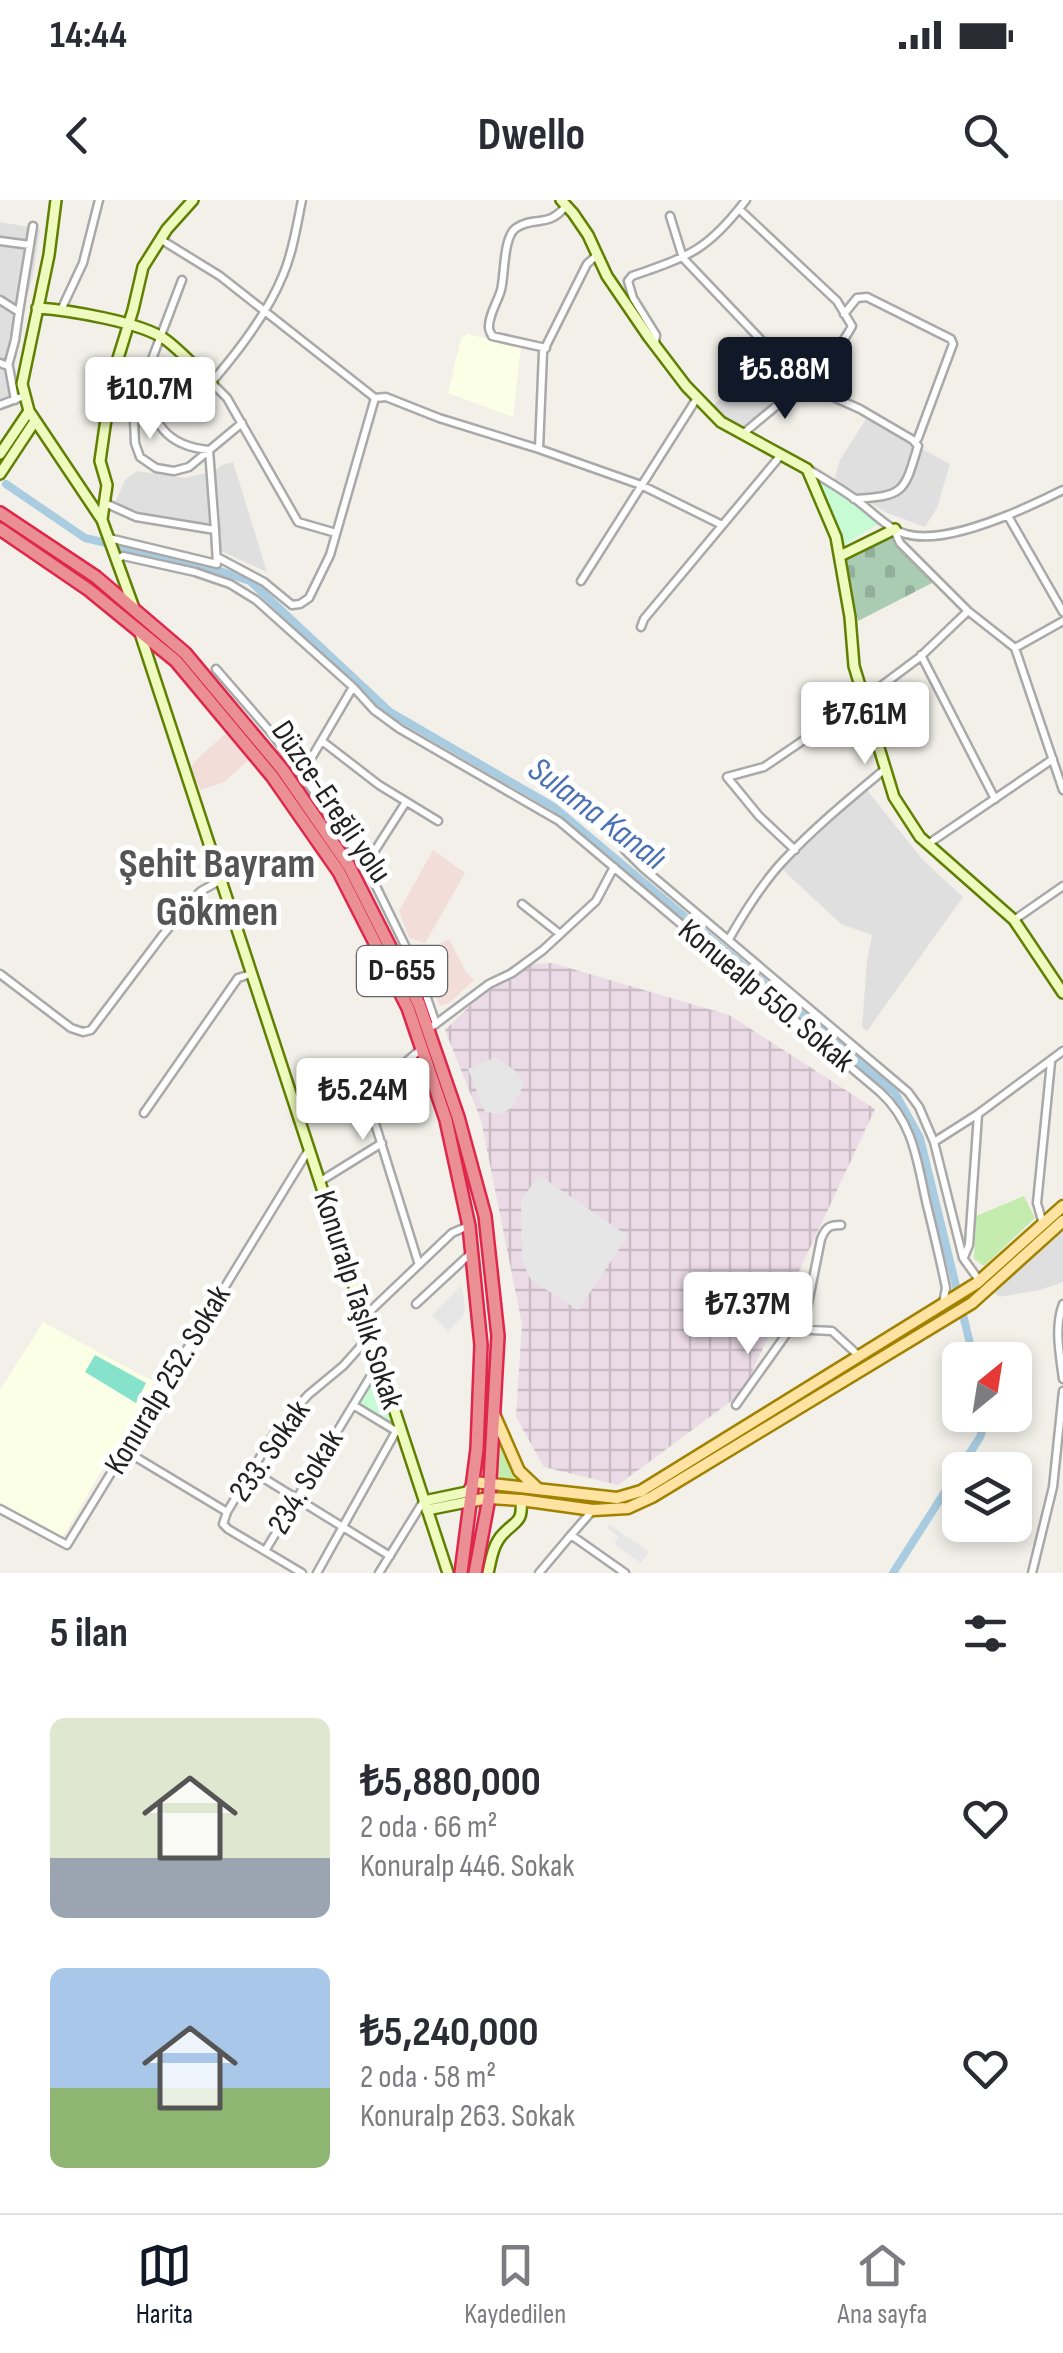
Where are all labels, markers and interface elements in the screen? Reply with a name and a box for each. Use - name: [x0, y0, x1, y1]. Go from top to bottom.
- text: 14:44: [50, 13, 127, 58]
- icon: back: [50, 108, 105, 163]
- text: Dwello: [478, 108, 585, 163]
- icon: search: [958, 108, 1013, 163]
- pin: ₺5.88M: [704, 337, 866, 422]
- text: ₺5.88M: [740, 350, 830, 389]
- pin: ₺10.7M: [69, 357, 231, 442]
- text: ₺10.7M: [107, 370, 193, 409]
- pin: ₺7.61M: [784, 682, 946, 767]
- text: ₺7.61M: [823, 695, 907, 734]
- street label: Düzce-Ereğli yolu: [262, 713, 400, 891]
- water label: Sulama Kanalı: [519, 748, 675, 880]
- district label: Şehit Bayram Gökmen: [119, 839, 315, 938]
- street label: Konuealp 550. Sokak: [670, 911, 862, 1081]
- road number: D-655: [357, 946, 447, 996]
- pin: ₺5.24M: [282, 1058, 444, 1143]
- text: ₺5.24M: [318, 1071, 408, 1110]
- street label: Konuralp Taşlık Sokak: [304, 1186, 412, 1414]
- pin: ₺7.37M: [667, 1272, 829, 1357]
- street label: Konuralp 252. Sokak: [96, 1278, 240, 1482]
- text: ₺7.37M: [705, 1285, 791, 1324]
- north arrow: [942, 1342, 1032, 1432]
- map controls: [942, 1342, 1032, 1542]
- street label: 233. Sokak: [221, 1393, 319, 1509]
- street label: 234. Sokak: [260, 1423, 352, 1541]
- button: layers: [942, 1452, 1032, 1542]
- icon: filters: [958, 1606, 1013, 1661]
- text: 5 ilan: [50, 1608, 128, 1659]
- text: ₺5,880,000: [360, 1757, 541, 1808]
- icon: home: [130, 1758, 250, 1878]
- icon: heart: [958, 1791, 1013, 1846]
- text: 2 oda · 66 m²: [360, 1808, 497, 1847]
- text: Konuralp 446. Sokak: [360, 1847, 575, 1886]
- text: ₺5,240,000: [360, 2007, 539, 2058]
- icon: home: [130, 2008, 250, 2128]
- icon: heart: [958, 2041, 1013, 2096]
- text: 2 oda · 58 m²: [360, 2058, 496, 2097]
- text: Konuralp 263. Sokak: [360, 2097, 575, 2136]
- tab: Harita: [136, 2238, 193, 2331]
- tab: Kaydedilen: [464, 2238, 566, 2331]
- tab: Ana sayfa: [838, 2238, 927, 2331]

